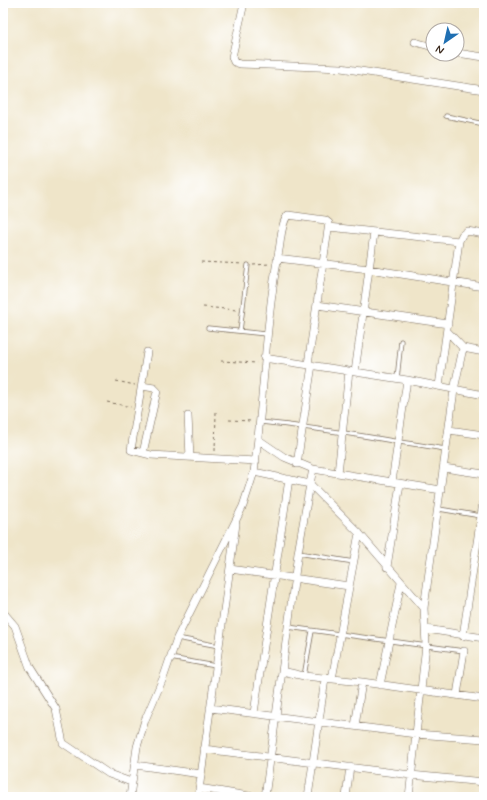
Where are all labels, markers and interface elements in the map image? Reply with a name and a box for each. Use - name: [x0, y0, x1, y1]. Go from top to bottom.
- north arrow: [425, 22, 465, 62]
- text: N: [433, 42, 447, 57]

